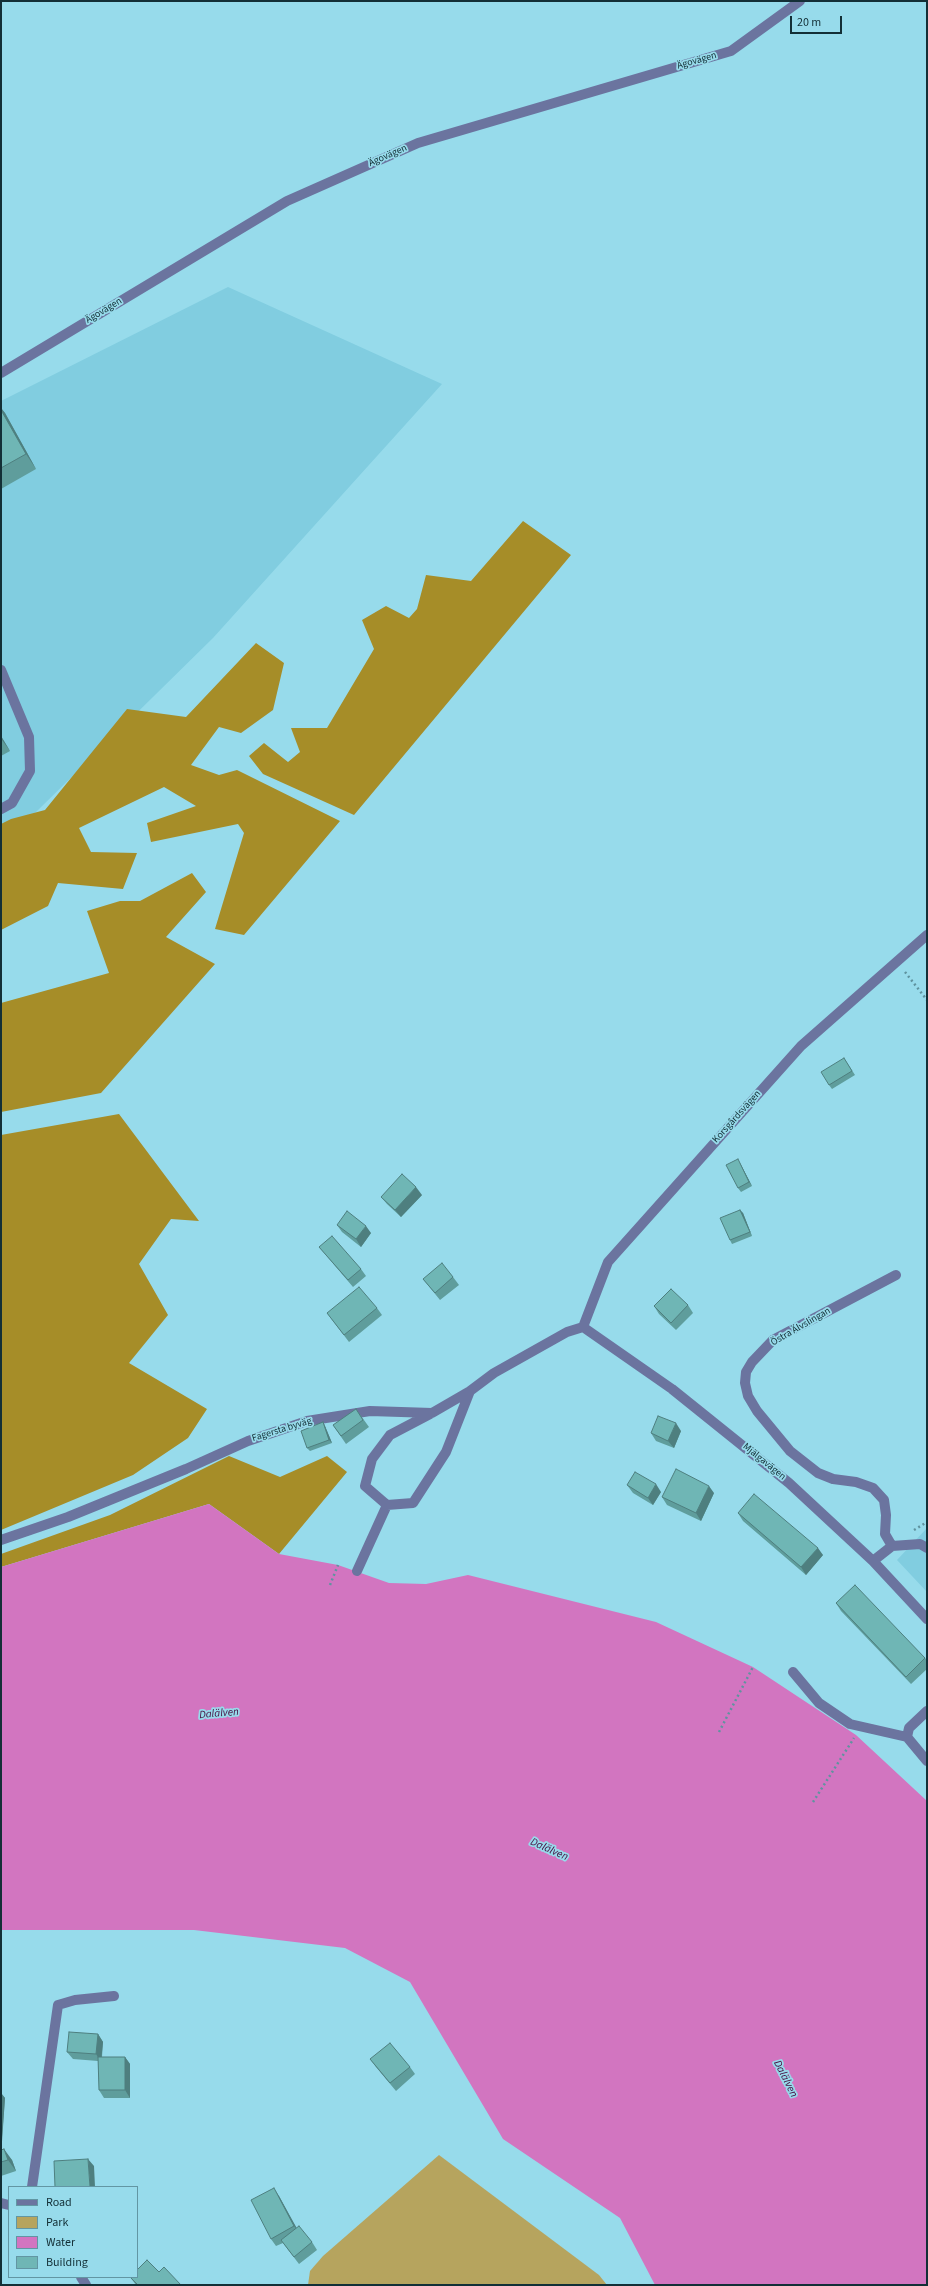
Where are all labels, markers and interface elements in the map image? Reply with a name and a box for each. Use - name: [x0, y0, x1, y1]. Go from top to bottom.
- scale bar: [792, 8, 844, 34]
- text: 20 m: [797, 14, 821, 31]
- street label: Ägovägen: [676, 50, 718, 72]
- street label: Ägovägen: [367, 142, 409, 170]
- street label: Ägovägen: [84, 295, 124, 327]
- street label: Korsgårdsvägen: [710, 1088, 764, 1146]
- street label: Östra Älvslingan: [769, 1305, 833, 1349]
- street label: Fagersta byväg: [251, 1415, 313, 1445]
- street label: Mjälgavägen: [740, 1441, 788, 1483]
- water label: Dalälven: [199, 1706, 239, 1722]
- water label: Dalälven: [528, 1836, 570, 1864]
- water label: Dalälven: [770, 2058, 800, 2100]
- legend: [8, 2186, 138, 2278]
- text: Road: [46, 2194, 72, 2211]
- text: Park: [46, 2214, 68, 2231]
- text: Water: [46, 2234, 75, 2251]
- text: Building: [46, 2254, 88, 2271]

